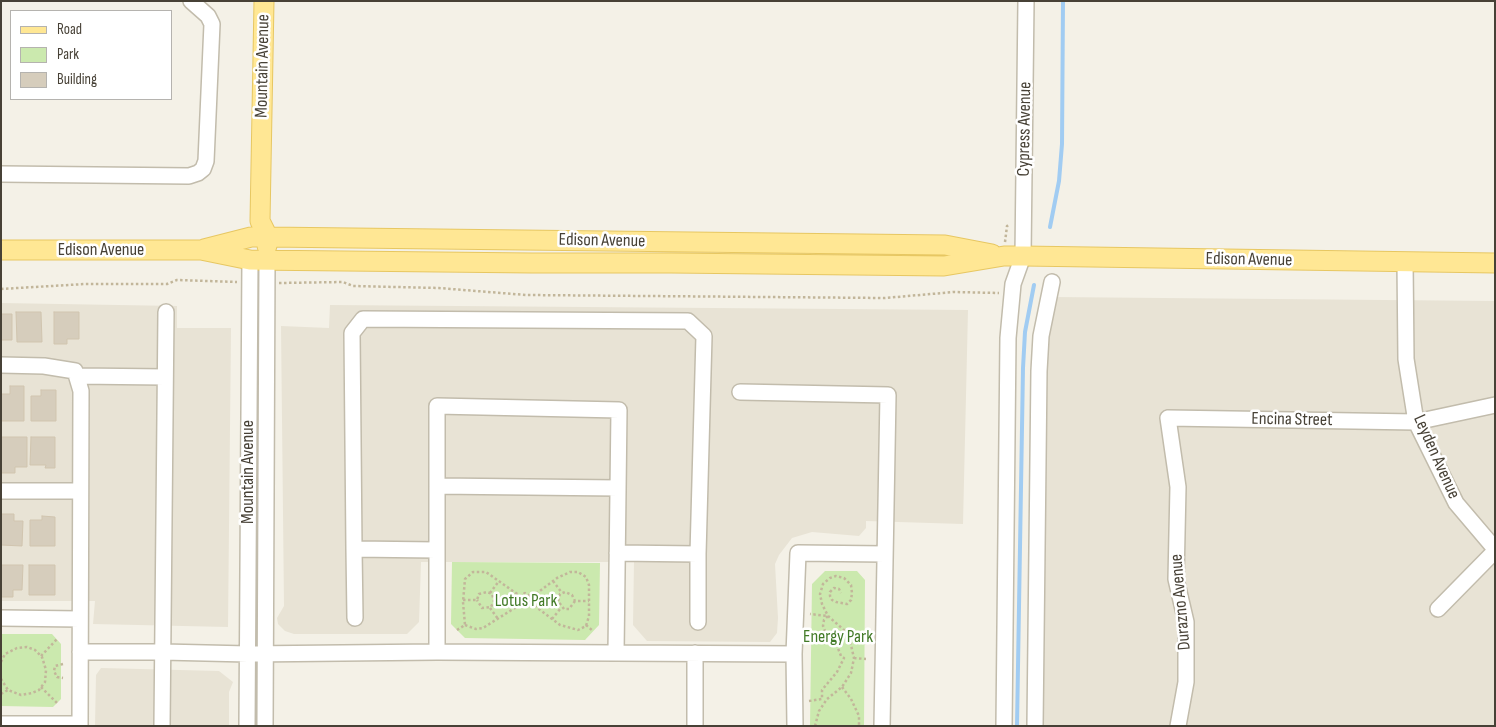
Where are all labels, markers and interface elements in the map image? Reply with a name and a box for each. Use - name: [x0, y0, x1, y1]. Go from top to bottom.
- legend: [10, 10, 172, 100]
- street label: Mountain Avenue: [251, 14, 275, 118]
- text: Road: [57, 20, 82, 39]
- text: Park: [57, 45, 79, 64]
- text: Building: [57, 70, 97, 89]
- street label: Cypress Avenue: [1013, 81, 1037, 177]
- street label: Edison Avenue: [558, 229, 646, 253]
- street label: Edison Avenue: [58, 239, 144, 261]
- street label: Edison Avenue: [1205, 248, 1293, 272]
- street label: Encina Street: [1251, 408, 1333, 432]
- street label: Leyden Avenue: [1408, 412, 1464, 502]
- street label: Mountain Avenue: [237, 420, 259, 524]
- street label: Durazno Avenue: [1166, 553, 1196, 651]
- park label: Lotus Park: [495, 590, 557, 612]
- park label: Energy Park: [803, 626, 873, 648]

